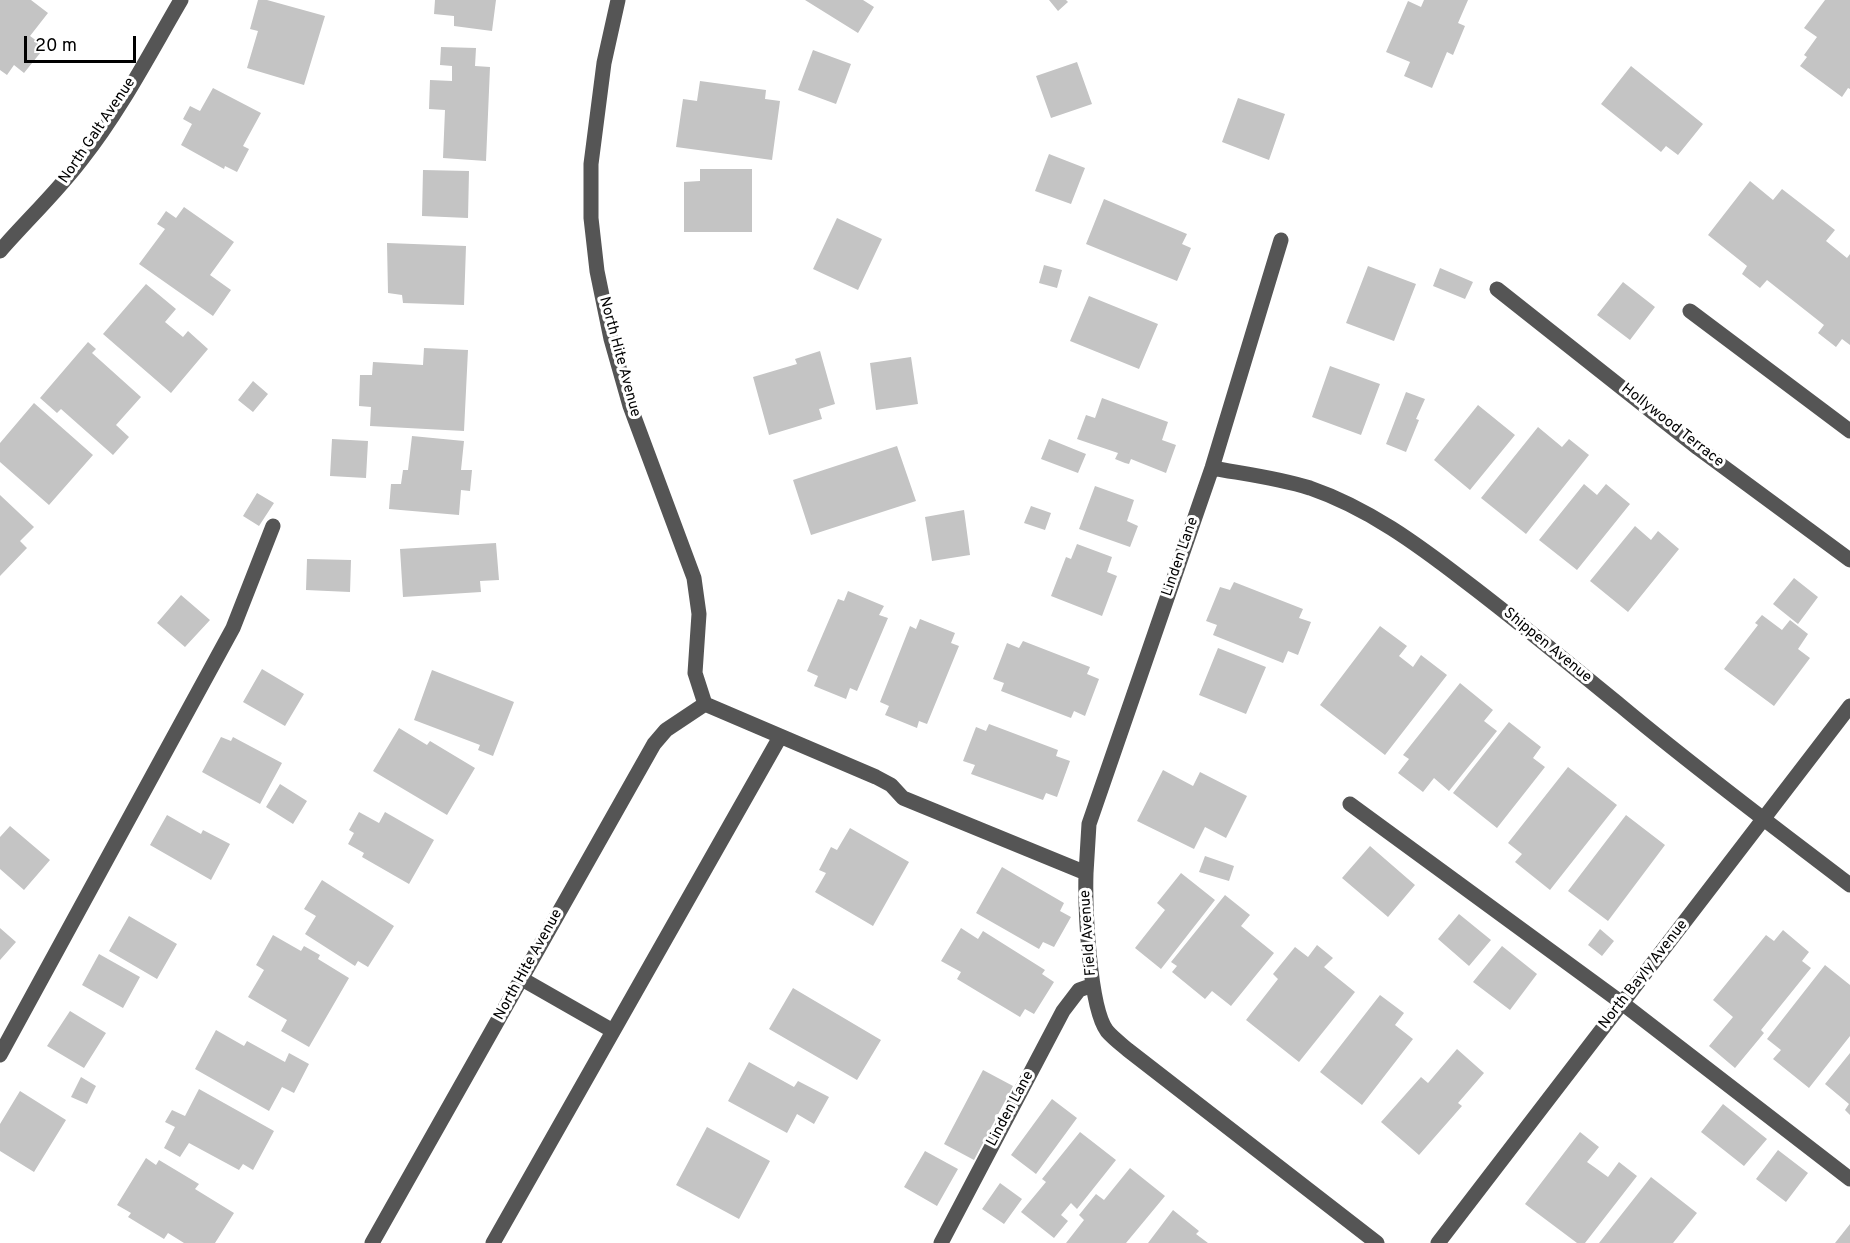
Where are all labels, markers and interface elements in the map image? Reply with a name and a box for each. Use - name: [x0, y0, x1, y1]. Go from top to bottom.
- scale bar: [27, 24, 140, 62]
- text: 20 m: [35, 35, 77, 58]
- street label: North Galt Avenue: [56, 75, 140, 187]
- street label: North Hite Avenue: [594, 295, 644, 419]
- street label: Hollywood Terrace: [1617, 380, 1727, 472]
- street label: Linden Lane: [1159, 515, 1203, 599]
- street label: Shippen Avenue: [1499, 605, 1595, 687]
- street label: Field Avenue: [1077, 889, 1101, 977]
- street label: North Hite Avenue: [491, 906, 567, 1024]
- street label: North Bayly Avenue: [1596, 917, 1692, 1033]
- street label: Linden Lane: [984, 1068, 1038, 1150]

